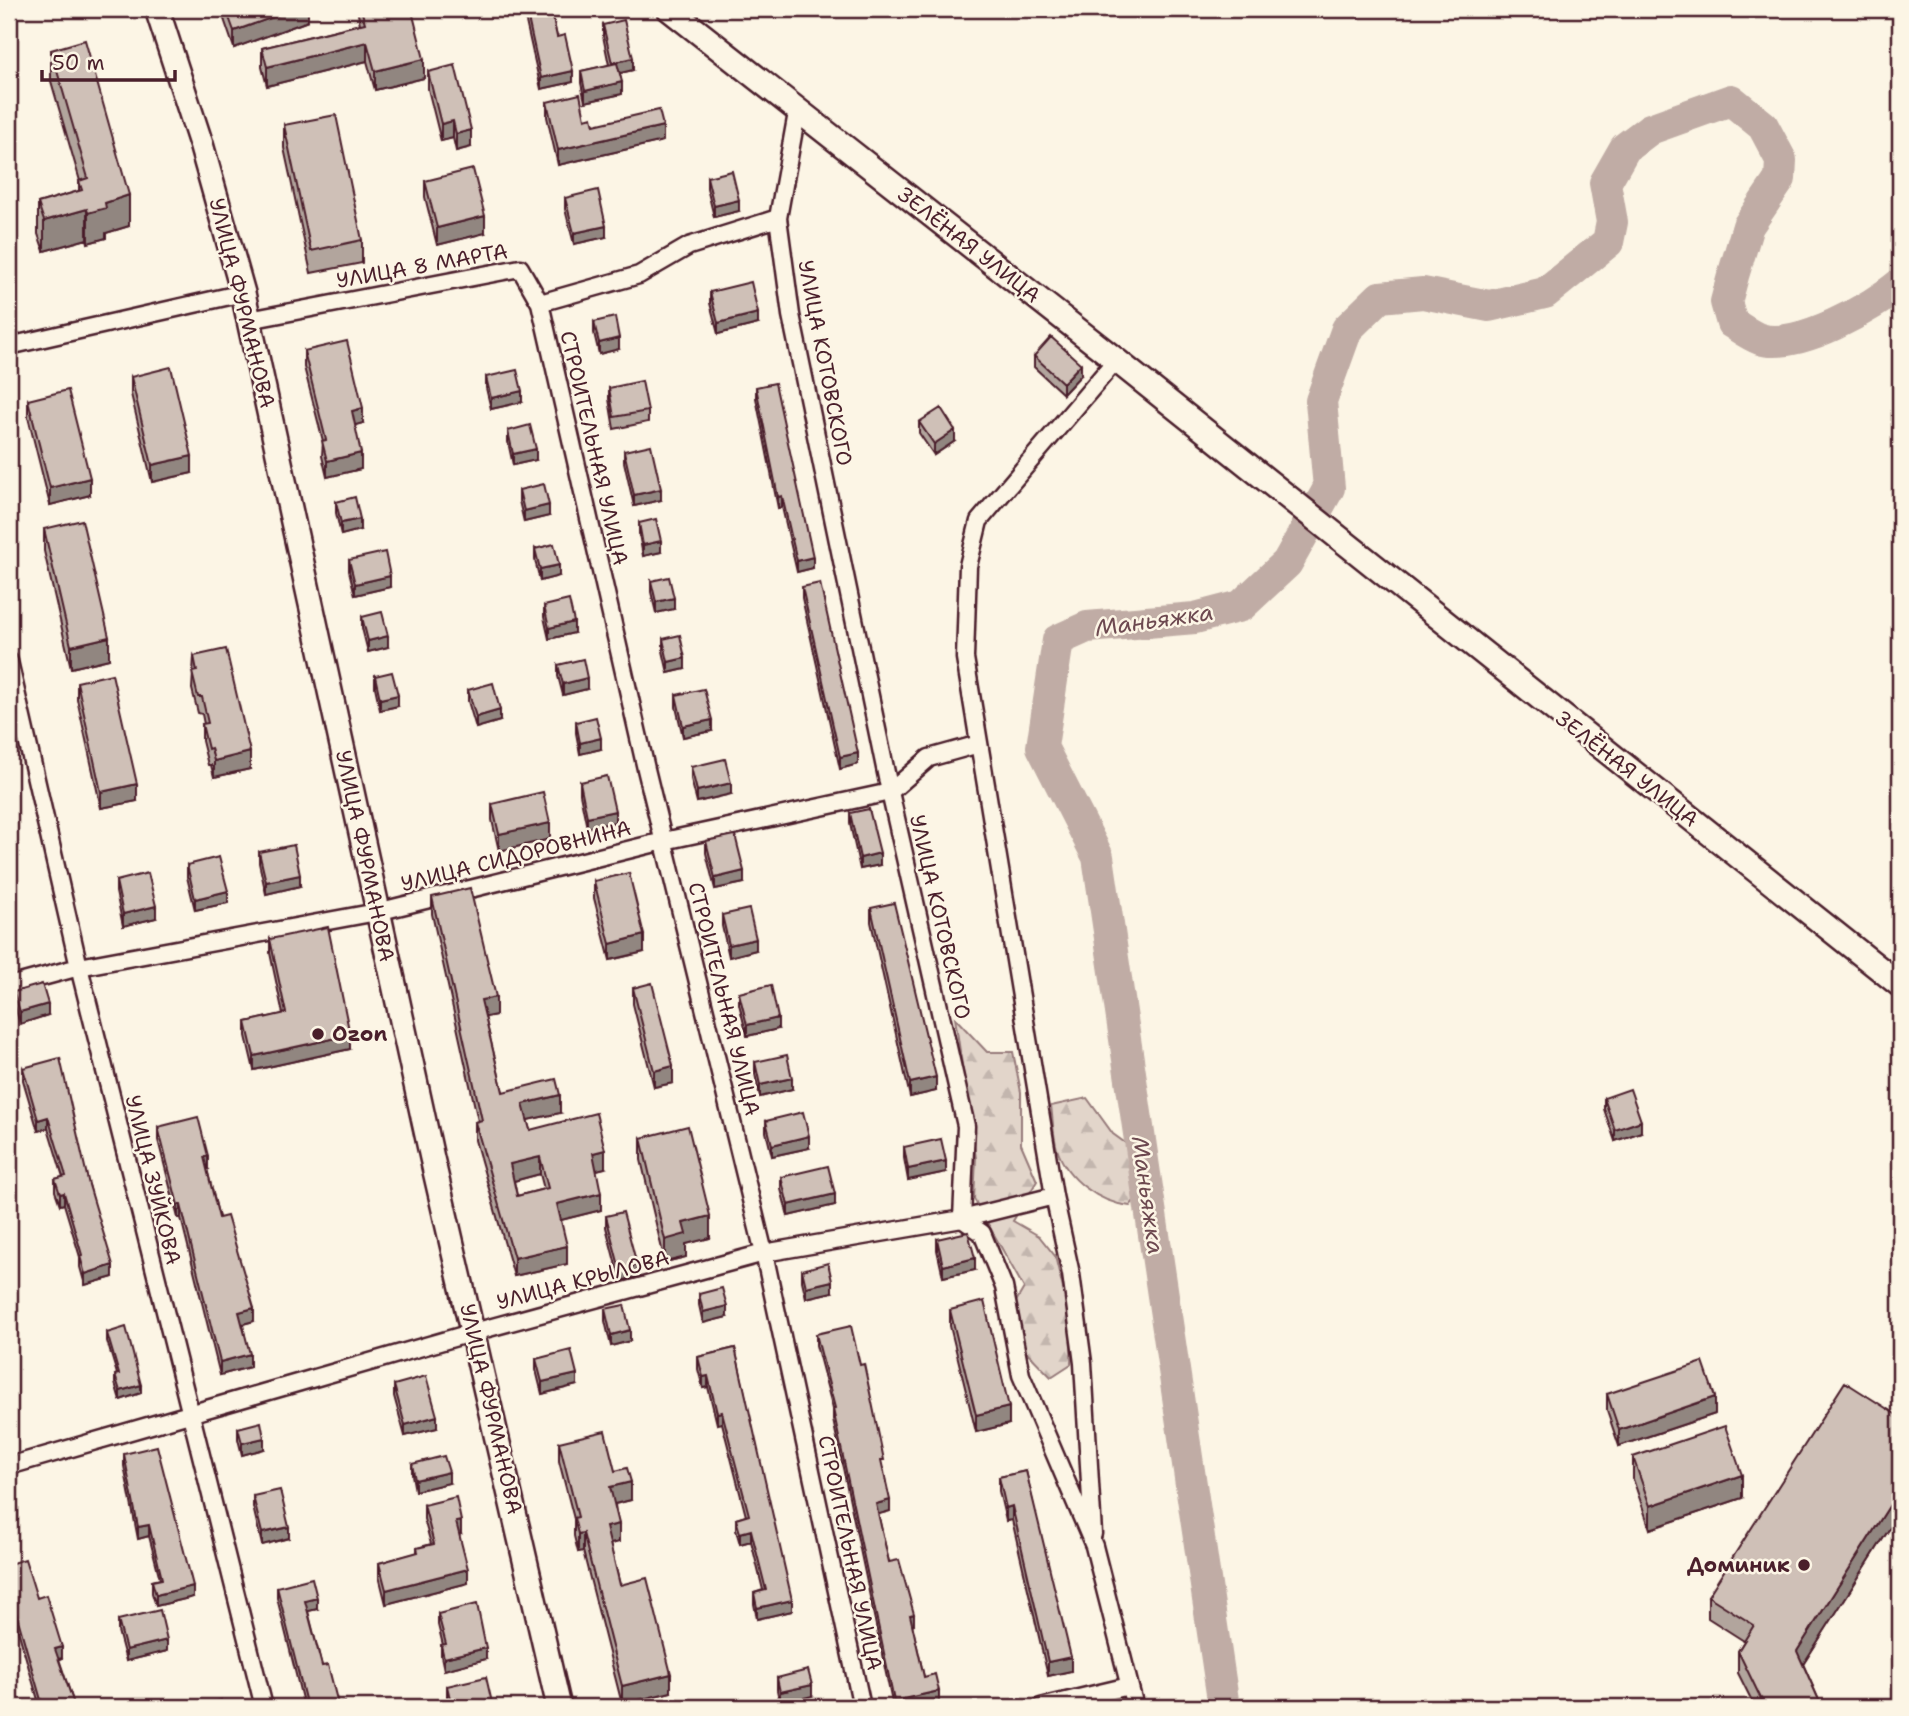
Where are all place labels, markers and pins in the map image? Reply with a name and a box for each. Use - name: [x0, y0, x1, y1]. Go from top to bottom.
- place label: Ozon: [332, 1020, 387, 1048]
- marker: Ozon: [310, 1026, 326, 1042]
- place label: Доминик: [1687, 1551, 1790, 1579]
- marker: Доминик: [1796, 1557, 1812, 1573]

